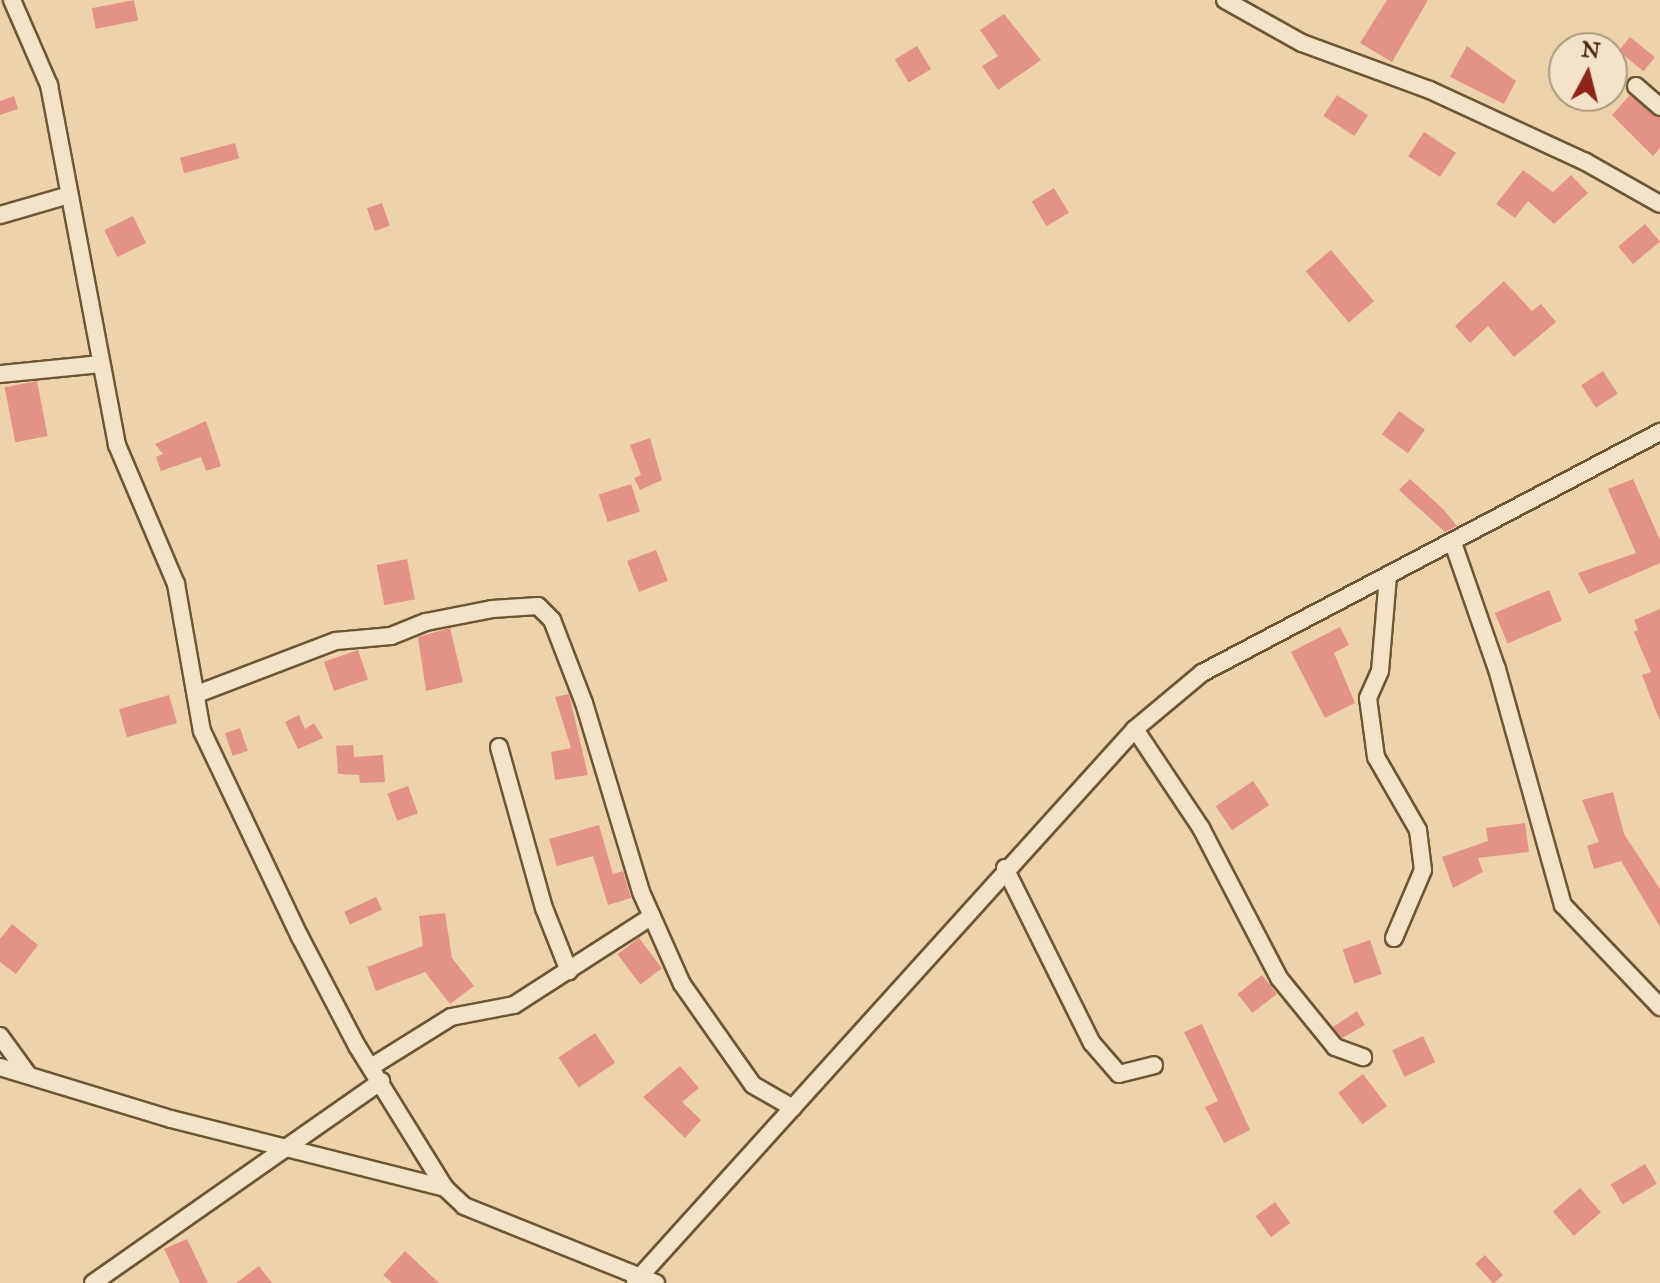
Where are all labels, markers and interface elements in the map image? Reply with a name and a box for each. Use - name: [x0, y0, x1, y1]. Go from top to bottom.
- north arrow: [1548, 32, 1628, 112]
- text: N: [1580, 35, 1602, 64]

